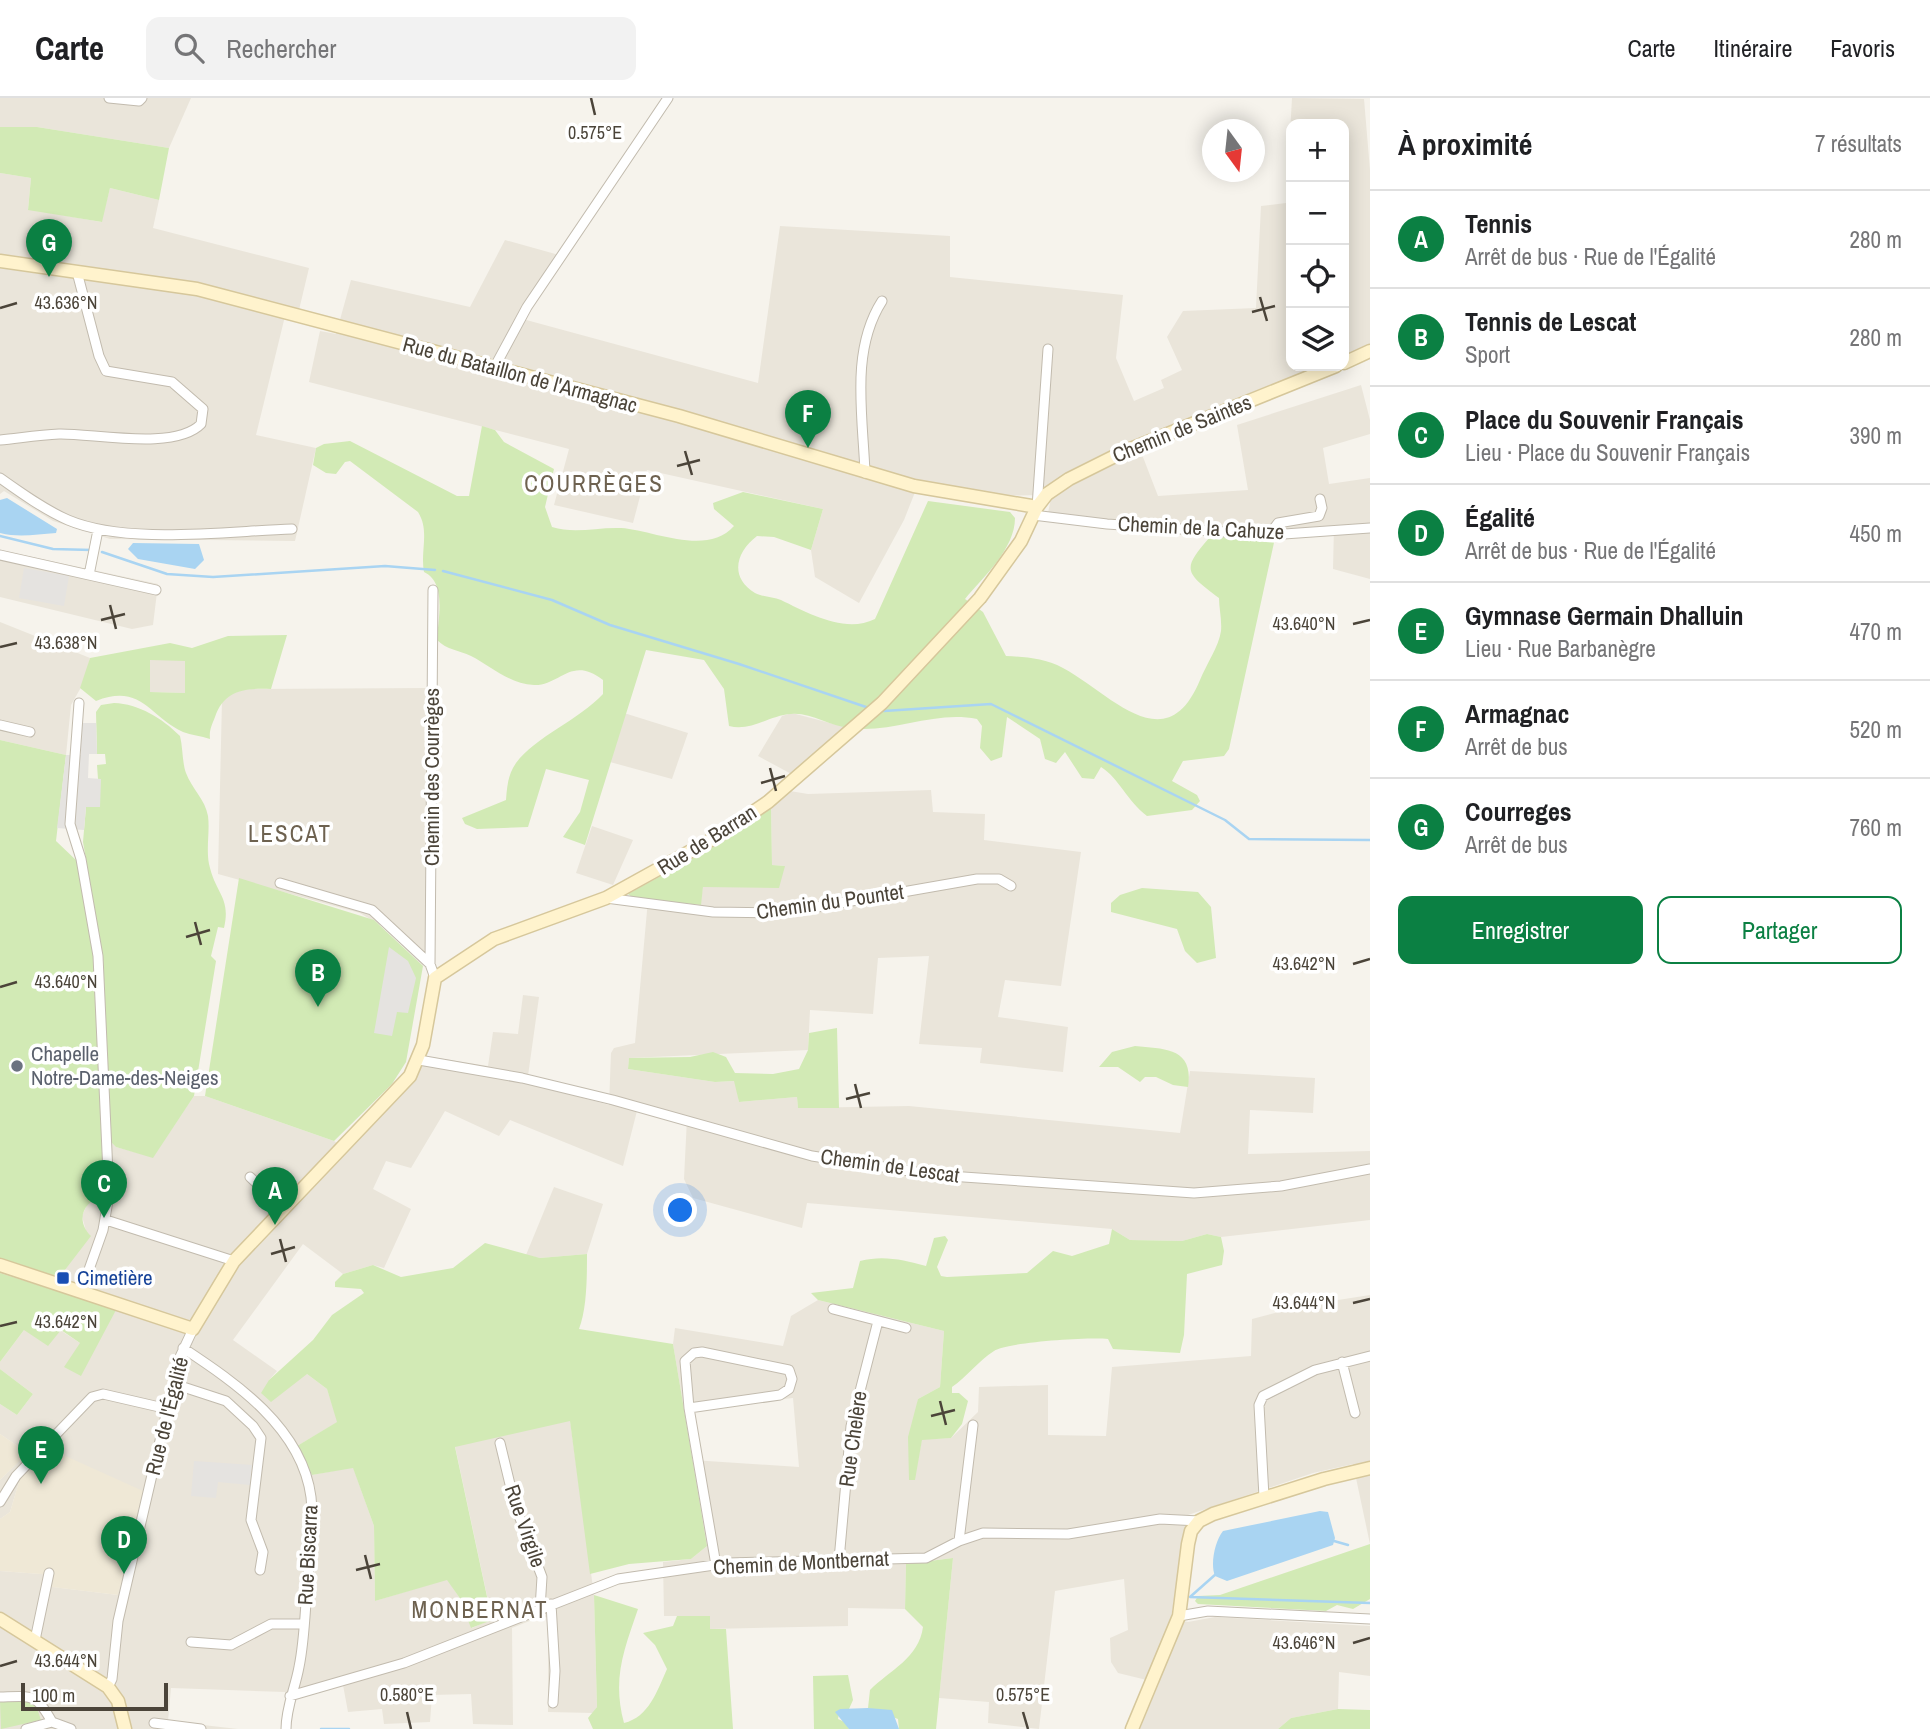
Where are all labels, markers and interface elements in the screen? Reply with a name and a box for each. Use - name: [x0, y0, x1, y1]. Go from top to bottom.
- search box: [146, 17, 636, 80]
- text: Carte: [35, 26, 104, 70]
- icon: search: [170, 29, 208, 67]
- text: Rechercher: [226, 31, 336, 66]
- text: Carte: [1627, 32, 1676, 64]
- text: Itinéraire: [1714, 32, 1792, 64]
- text: Favoris: [1830, 32, 1895, 64]
- north arrow: [1202, 119, 1265, 182]
- map controls: [1286, 119, 1349, 371]
- button: +: [1286, 119, 1349, 182]
- text: 0.575°E: [568, 120, 622, 145]
- text: À proximité: [1398, 124, 1532, 164]
- text: 7 résultats: [1815, 128, 1902, 159]
- button: −: [1286, 182, 1349, 245]
- text: Tennis: [1465, 206, 1532, 241]
- pin: G: [26, 219, 72, 277]
- text: A: [1414, 224, 1428, 255]
- text: 280 m: [1850, 224, 1902, 255]
- text: Arrêt de bus · Rue de l'Égalité: [1465, 241, 1716, 272]
- button: locate: [1286, 245, 1349, 308]
- text: 43.636°N: [35, 290, 98, 315]
- text: Tennis de Lescat: [1465, 304, 1636, 339]
- button: layers: [1286, 308, 1349, 371]
- text: B: [1414, 322, 1428, 353]
- text: 280 m: [1850, 322, 1902, 353]
- street label: Rue du Bataillon de l'Armagnac: [400, 329, 641, 420]
- text: Sport: [1465, 339, 1510, 370]
- street label: Chemin de Saintes: [1108, 387, 1256, 470]
- pin: F: [785, 390, 831, 448]
- text: Place du Souvenir Français: [1465, 402, 1744, 437]
- text: C: [1414, 420, 1428, 451]
- text: 390 m: [1850, 420, 1902, 451]
- text: Lieu · Place du Souvenir Français: [1465, 437, 1750, 468]
- district label: COURRÈGES: [524, 468, 664, 499]
- text: Égalité: [1465, 500, 1535, 535]
- street label: Chemin de la Cahuze: [1117, 509, 1285, 546]
- text: D: [1414, 518, 1428, 549]
- text: 450 m: [1850, 518, 1902, 549]
- text: Arrêt de bus · Rue de l'Égalité: [1465, 535, 1716, 566]
- text: Gymnase Germain Dhalluin: [1465, 598, 1743, 633]
- text: 43.640°N: [1273, 611, 1336, 636]
- text: E: [1415, 616, 1427, 647]
- text: 470 m: [1850, 616, 1902, 647]
- text: 43.638°N: [35, 630, 98, 655]
- text: Lieu · Rue Barbanègre: [1465, 633, 1656, 664]
- street label: Chemin des Courrèges: [417, 688, 446, 866]
- text: Armagnac: [1465, 696, 1569, 731]
- text: F: [1415, 714, 1427, 745]
- text: 520 m: [1850, 714, 1902, 745]
- text: Arrêt de bus: [1465, 731, 1568, 762]
- text: Courreges: [1465, 794, 1572, 829]
- street label: Rue de Barran: [652, 798, 762, 882]
- text: G: [1414, 812, 1428, 843]
- text: 760 m: [1850, 812, 1902, 843]
- district label: LESCAT: [248, 818, 332, 849]
- text: Arrêt de bus: [1465, 829, 1568, 860]
- street label: Chemin du Pountet: [754, 877, 906, 926]
- button: Enregistrer: [1398, 896, 1643, 964]
- button: Partager: [1657, 896, 1902, 964]
- pin: B: [295, 949, 341, 1007]
- text: 43.642°N: [1273, 951, 1336, 976]
- text: 43.640°N: [35, 969, 98, 994]
- place label: Chapelle Notre-Dame-des-Neiges: [31, 1039, 219, 1092]
- marker: Chapelle Notre-Dame-des-Neiges: [9, 1058, 25, 1074]
- street label: Chemin de Lescat: [819, 1141, 961, 1190]
- pin: C: [81, 1160, 127, 1218]
- pin: A: [252, 1167, 298, 1225]
- your location: [663, 1193, 697, 1227]
- place label: Cimetière: [77, 1263, 153, 1292]
- marker: Cimetière: [55, 1270, 71, 1286]
- text: 43.644°N: [1273, 1290, 1336, 1315]
- text: 43.642°N: [35, 1309, 98, 1334]
- street label: Rue de l'Égalité: [138, 1354, 195, 1478]
- street label: Rue Chelère: [831, 1389, 874, 1489]
- pin: E: [18, 1426, 64, 1484]
- street label: Rue Virgile: [498, 1481, 553, 1571]
- street label: Rue Biscarra: [290, 1504, 325, 1606]
- pin: D: [101, 1516, 147, 1574]
- street label: Chemin de Montbernat: [712, 1543, 890, 1582]
- district label: MONBERNAT: [411, 1594, 549, 1625]
- text: 43.646°N: [1273, 1630, 1336, 1655]
- text: 43.644°N: [35, 1648, 98, 1673]
- scale bar: [21, 1680, 168, 1712]
- text: 100 m: [32, 1682, 75, 1708]
- text: 0.580°E: [380, 1682, 434, 1707]
- text: 0.575°E: [996, 1682, 1050, 1707]

